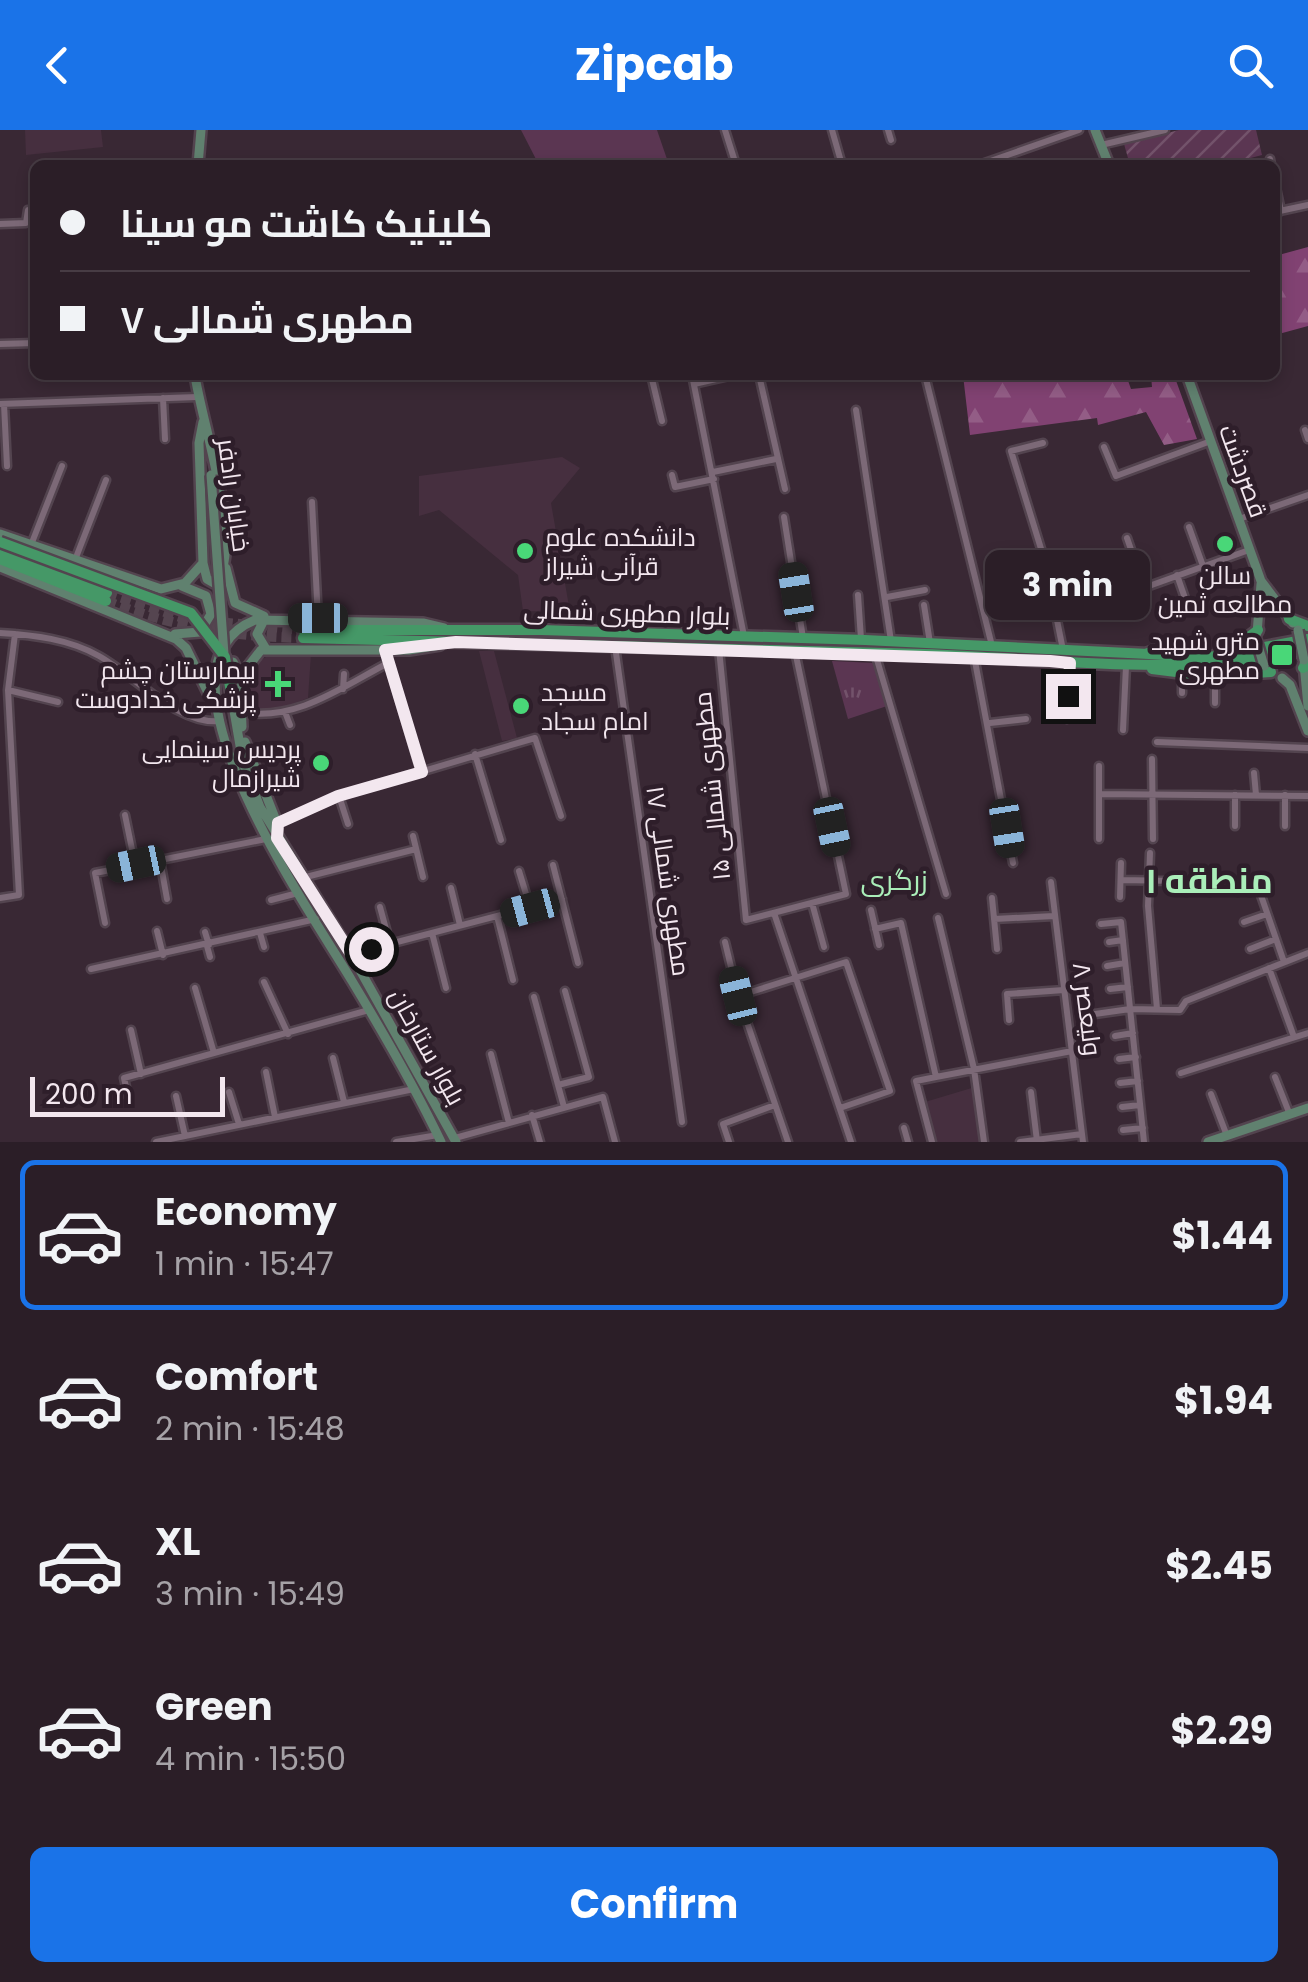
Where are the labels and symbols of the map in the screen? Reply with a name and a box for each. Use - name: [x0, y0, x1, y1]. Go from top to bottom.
- street label: قصردشت: [1210, 420, 1276, 522]
- street label: خیابان رادفر: [208, 434, 259, 554]
- place label: دانشکده علوم قرآنی شیراز: [543, 520, 696, 584]
- marker: سالن مطالعه ثمین: [1214, 533, 1236, 555]
- marker: دانشکده علوم قرآنی شیراز: [514, 540, 536, 562]
- callout: 3 min: [986, 551, 1150, 621]
- place label: سالن مطالعه ثمین: [1158, 558, 1292, 622]
- car: [776, 560, 816, 624]
- street label: بلوار مطهرى شمالى: [523, 592, 731, 634]
- car: [288, 603, 348, 633]
- place label: مترو شهید مطهری: [1151, 624, 1260, 688]
- marker: مترو شهید مطهری: [1269, 642, 1295, 668]
- place label: بیمارستان چشم پزشکی خدادوست: [75, 653, 256, 717]
- marker: بیمارستان چشم پزشکی خدادوست: [265, 671, 291, 697]
- route end: [1046, 674, 1091, 719]
- place label: مسجد امام سجاد: [541, 675, 649, 739]
- street label: ۱۵ مطهری شمالی: [685, 690, 739, 882]
- marker: مسجد امام سجاد: [510, 695, 532, 717]
- place label: پردیس سینمایی شیرازمال: [142, 732, 301, 796]
- marker: پردیس سینمایی شیرازمال: [310, 752, 332, 774]
- street label: ۱۷ مطهری شمالی: [637, 784, 699, 978]
- car: [811, 795, 853, 859]
- car: [987, 796, 1027, 860]
- car: [104, 843, 168, 885]
- district label: منطقه ۱: [1145, 856, 1273, 905]
- district label: زرگری: [860, 861, 928, 900]
- car: [497, 886, 563, 930]
- route start: [349, 927, 394, 972]
- street label: ۸ ولیعصر: [1064, 960, 1110, 1058]
- car: [716, 963, 760, 1029]
- street label: بلوار ستارخان: [381, 982, 473, 1112]
- scale bar: [30, 1072, 225, 1116]

